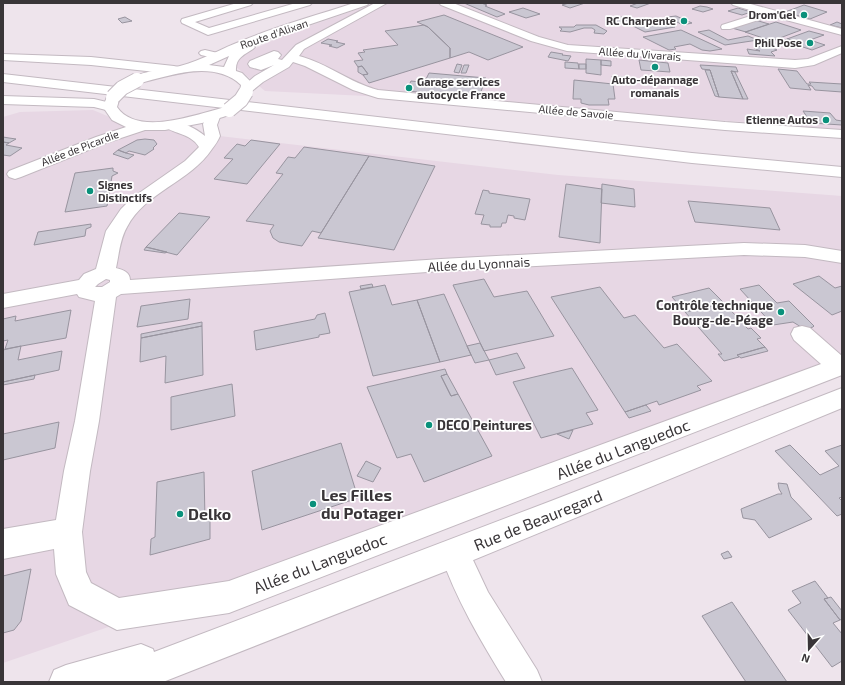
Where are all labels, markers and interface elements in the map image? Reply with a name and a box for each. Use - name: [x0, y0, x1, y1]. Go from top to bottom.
- place label: Drom'Gel: [749, 8, 796, 21]
- marker: Drom'Gel: [799, 10, 809, 20]
- place label: RC Charpente: [606, 14, 676, 27]
- street label: Route d'Alixan: [238, 16, 310, 51]
- marker: RC Charpente: [679, 16, 689, 26]
- place label: Phil Pose: [755, 36, 802, 49]
- marker: Phil Pose: [805, 38, 815, 48]
- street label: Allée du Vivarais: [598, 44, 682, 63]
- marker: Auto-dépannage romanais: [650, 62, 660, 72]
- place label: Auto-dépannage romanais: [612, 73, 698, 99]
- place label: Garage services autocycle France: [417, 75, 506, 102]
- marker: Garage services autocycle France: [404, 83, 414, 93]
- street label: Allée de Savoie: [538, 102, 614, 121]
- place label: Etienne Autos: [746, 113, 818, 126]
- marker: Etienne Autos: [821, 115, 831, 125]
- street label: Allée de Picardie: [39, 127, 121, 168]
- place label: Signes Distinctifs: [98, 178, 152, 204]
- marker: Signes Distinctifs: [85, 186, 95, 196]
- street label: Allée du Lyonnais: [427, 253, 531, 275]
- place label: Contrôle technique Bourg-de-Péage: [656, 297, 773, 328]
- marker: Contrôle technique Bourg-de-Péage: [776, 307, 786, 317]
- street label: Allée du Languedoc: [554, 414, 692, 483]
- place label: DECO Peintures: [437, 417, 532, 433]
- marker: DECO Peintures: [424, 420, 434, 430]
- place label: Les Filles du Potager: [321, 485, 404, 522]
- street label: Rue de Beauregard: [471, 485, 605, 554]
- marker: Les Filles du Potager: [308, 499, 318, 509]
- place label: Delko: [188, 504, 231, 523]
- marker: Delko: [175, 509, 185, 519]
- street label: Allée du Languedoc: [251, 528, 389, 597]
- north arrow: [789, 629, 829, 669]
- text: N: [799, 651, 811, 666]

